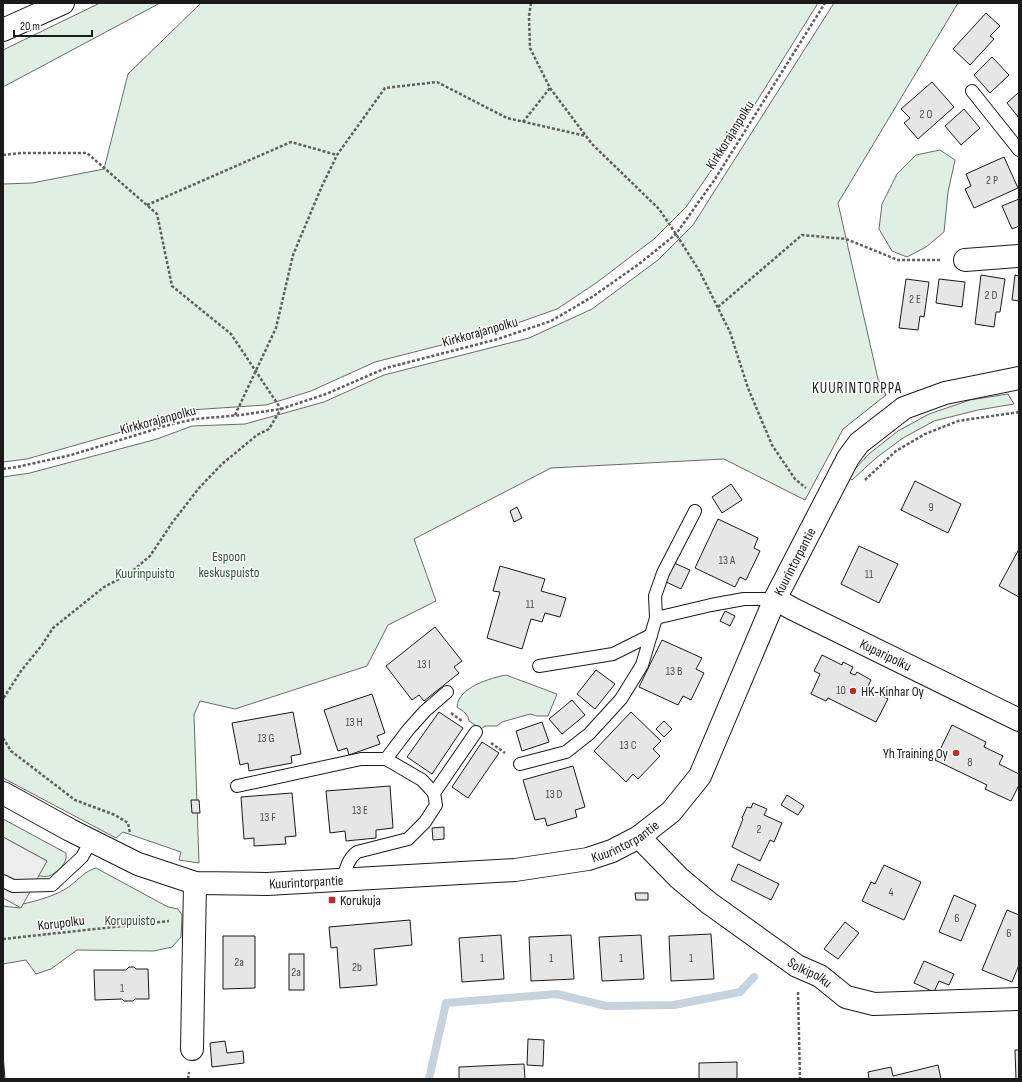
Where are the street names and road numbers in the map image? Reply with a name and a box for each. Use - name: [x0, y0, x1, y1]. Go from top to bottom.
- street label: Kirkkorajanpolku: [702, 97, 758, 172]
- street label: Kirkkorajanpolku: [440, 313, 520, 351]
- street label: Kirkkorajanpolku: [118, 402, 198, 438]
- street label: Kuurintorpantie: [770, 524, 819, 598]
- street label: Kuparipolku: [857, 635, 915, 674]
- street label: Kuurintorpantie: [589, 816, 662, 866]
- street label: Kuurintorpantie: [269, 871, 344, 892]
- street label: Korupolku: [37, 912, 86, 934]
- street label: Solkipolku: [784, 954, 836, 991]

